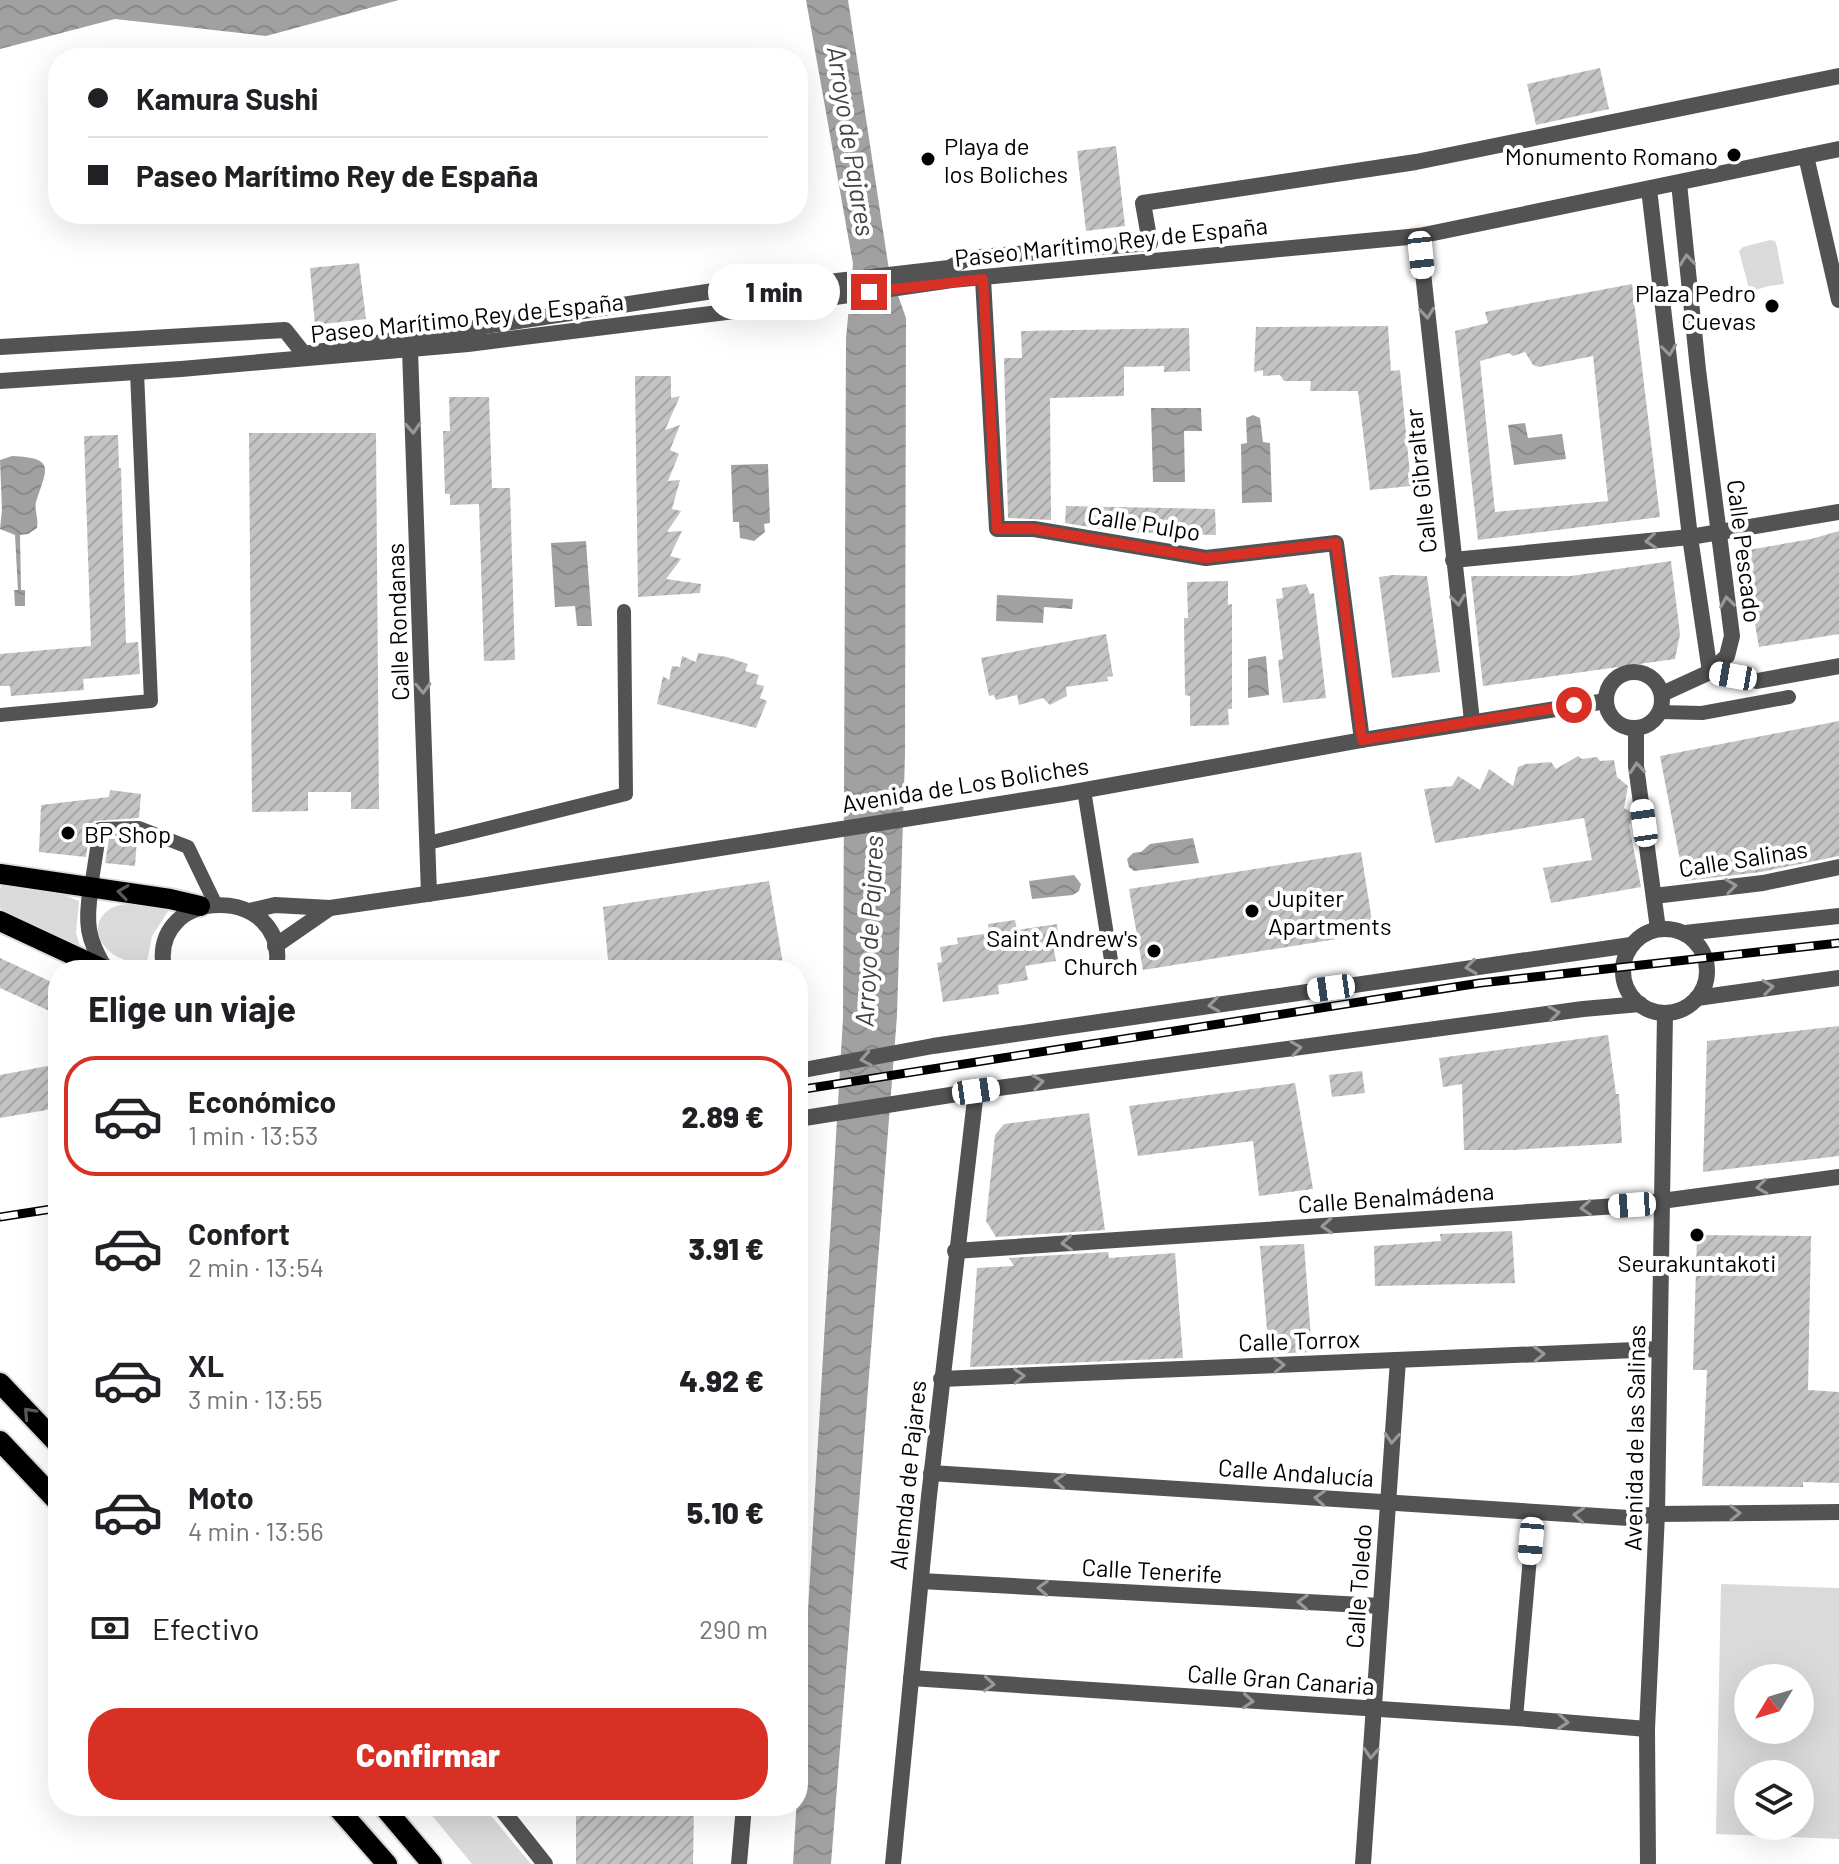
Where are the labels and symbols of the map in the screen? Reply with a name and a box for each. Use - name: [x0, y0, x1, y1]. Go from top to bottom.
- water label: Arroyo de Pajares: [822, 44, 882, 238]
- place label: Playa de los Boliches: [944, 131, 1068, 188]
- place label: Monumento Romano: [1505, 141, 1718, 170]
- marker: Monumento Romano: [1725, 146, 1743, 164]
- marker: Playa de los Boliches: [919, 150, 937, 168]
- street label: Paseo Marítimo Rey de España: [953, 210, 1269, 272]
- car: [1407, 230, 1435, 280]
- one-way arrow: [1679, 253, 1696, 266]
- callout: 1 min: [709, 264, 841, 320]
- route end: [851, 274, 887, 310]
- place label: Plaza Pedro Cuevas: [1635, 278, 1756, 335]
- street label: Paseo Marítimo Rey de España: [309, 286, 625, 348]
- marker: Plaza Pedro Cuevas: [1763, 297, 1781, 315]
- one-way arrow: [1418, 307, 1435, 320]
- one-way arrow: [1660, 343, 1677, 357]
- street label: Calle Gibraltar: [1398, 407, 1442, 555]
- one-way arrow: [404, 422, 421, 435]
- street label: Calle Pescado: [1722, 478, 1768, 624]
- street label: Calle Pulpo: [1085, 500, 1203, 546]
- one-way arrow: [1644, 532, 1657, 549]
- street label: Calle Rondanas: [380, 543, 414, 701]
- one-way arrow: [1449, 593, 1466, 606]
- one-way arrow: [1719, 595, 1736, 609]
- car: [1707, 660, 1759, 692]
- one-way arrow: [414, 682, 432, 695]
- route start: [1556, 687, 1592, 723]
- street label: Avenida de Los Boliches: [839, 750, 1091, 818]
- one-way arrow: [1629, 761, 1646, 774]
- car: [1629, 798, 1659, 848]
- place label: BP Shop: [84, 819, 171, 848]
- marker: BP Shop: [59, 824, 77, 842]
- water label: Arroyo de Pajares: [848, 834, 888, 1028]
- street label: Calle Salinas: [1677, 834, 1809, 882]
- one-way arrow: [1725, 878, 1738, 895]
- place label: Jupiter Apartments: [1268, 883, 1392, 940]
- one-way arrow: [116, 884, 130, 901]
- marker: Jupiter Apartments: [1243, 902, 1261, 920]
- place label: Saint Andrew's Church: [986, 923, 1138, 980]
- marker: Saint Andrew's Church: [1145, 942, 1163, 960]
- one-way arrow: [1464, 958, 1478, 975]
- car: [1306, 973, 1356, 1003]
- one-way arrow: [1762, 978, 1775, 995]
- one-way arrow: [1207, 996, 1220, 1013]
- one-way arrow: [1548, 1004, 1561, 1021]
- one-way arrow: [1290, 1039, 1303, 1056]
- one-way arrow: [859, 1049, 872, 1066]
- one-way arrow: [1032, 1074, 1045, 1091]
- car: [951, 1076, 1001, 1106]
- street label: Calle Benalmádena: [1297, 1176, 1495, 1218]
- one-way arrow: [1755, 1178, 1768, 1195]
- car: [1607, 1191, 1657, 1219]
- one-way arrow: [1579, 1199, 1592, 1216]
- one-way arrow: [1320, 1217, 1333, 1234]
- marker: Seurakuntakoti: [1688, 1226, 1706, 1244]
- one-way arrow: [1061, 1234, 1074, 1251]
- place label: Seurakuntakoti: [1618, 1248, 1776, 1277]
- street label: Calle Torrox: [1238, 1323, 1360, 1357]
- street label: Avenida de las Salinas: [1618, 1325, 1650, 1551]
- one-way arrow: [1533, 1346, 1546, 1363]
- one-way arrow: [1273, 1357, 1286, 1374]
- one-way arrow: [1013, 1367, 1026, 1384]
- street label: Alemda de Pajares: [883, 1379, 931, 1571]
- one-way arrow: [24, 1408, 39, 1422]
- one-way arrow: [1384, 1432, 1401, 1445]
- street label: Calle Andalucía: [1217, 1452, 1375, 1492]
- one-way arrow: [1053, 1473, 1066, 1490]
- one-way arrow: [1313, 1490, 1326, 1507]
- one-way arrow: [1729, 1504, 1742, 1522]
- one-way arrow: [1572, 1507, 1585, 1524]
- car: [1517, 1516, 1545, 1566]
- street label: Calle Toledo: [1339, 1523, 1377, 1649]
- street label: Calle Tenerife: [1081, 1552, 1223, 1588]
- one-way arrow: [1036, 1579, 1049, 1596]
- one-way arrow: [1296, 1594, 1309, 1611]
- street label: Calle Gran Canaria: [1186, 1658, 1376, 1700]
- north arrow: [1734, 1664, 1814, 1744]
- one-way arrow: [982, 1675, 995, 1692]
- one-way arrow: [1242, 1692, 1255, 1709]
- one-way arrow: [1557, 1713, 1570, 1730]
- one-way arrow: [1363, 1747, 1380, 1760]

